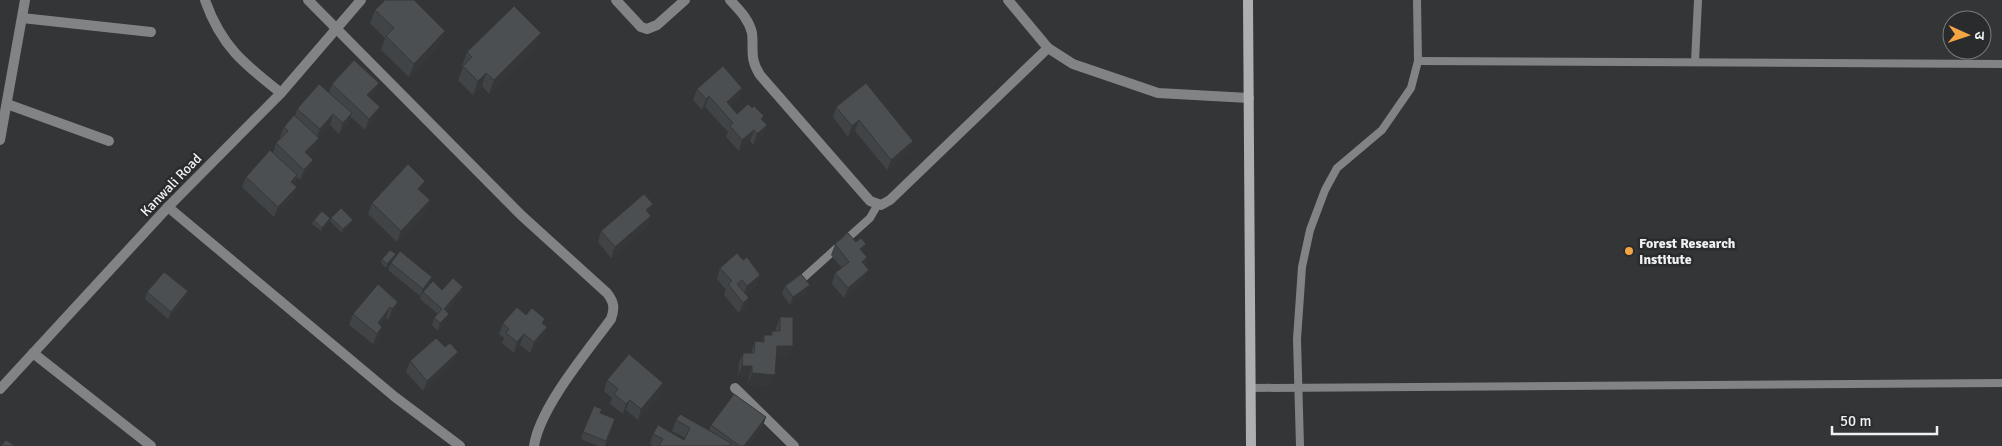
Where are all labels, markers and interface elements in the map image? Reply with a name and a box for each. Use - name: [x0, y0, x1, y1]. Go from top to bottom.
- north arrow: [1942, 10, 1992, 60]
- text: उ: [1971, 31, 1988, 41]
- street label: Kanwali Road: [137, 150, 205, 220]
- place label: Forest Research Institute: [1639, 235, 1736, 268]
- marker: Forest Research Institute: [1623, 245, 1635, 257]
- scale bar: [1832, 404, 1937, 436]
- text: 50 m: [1840, 412, 1871, 430]

